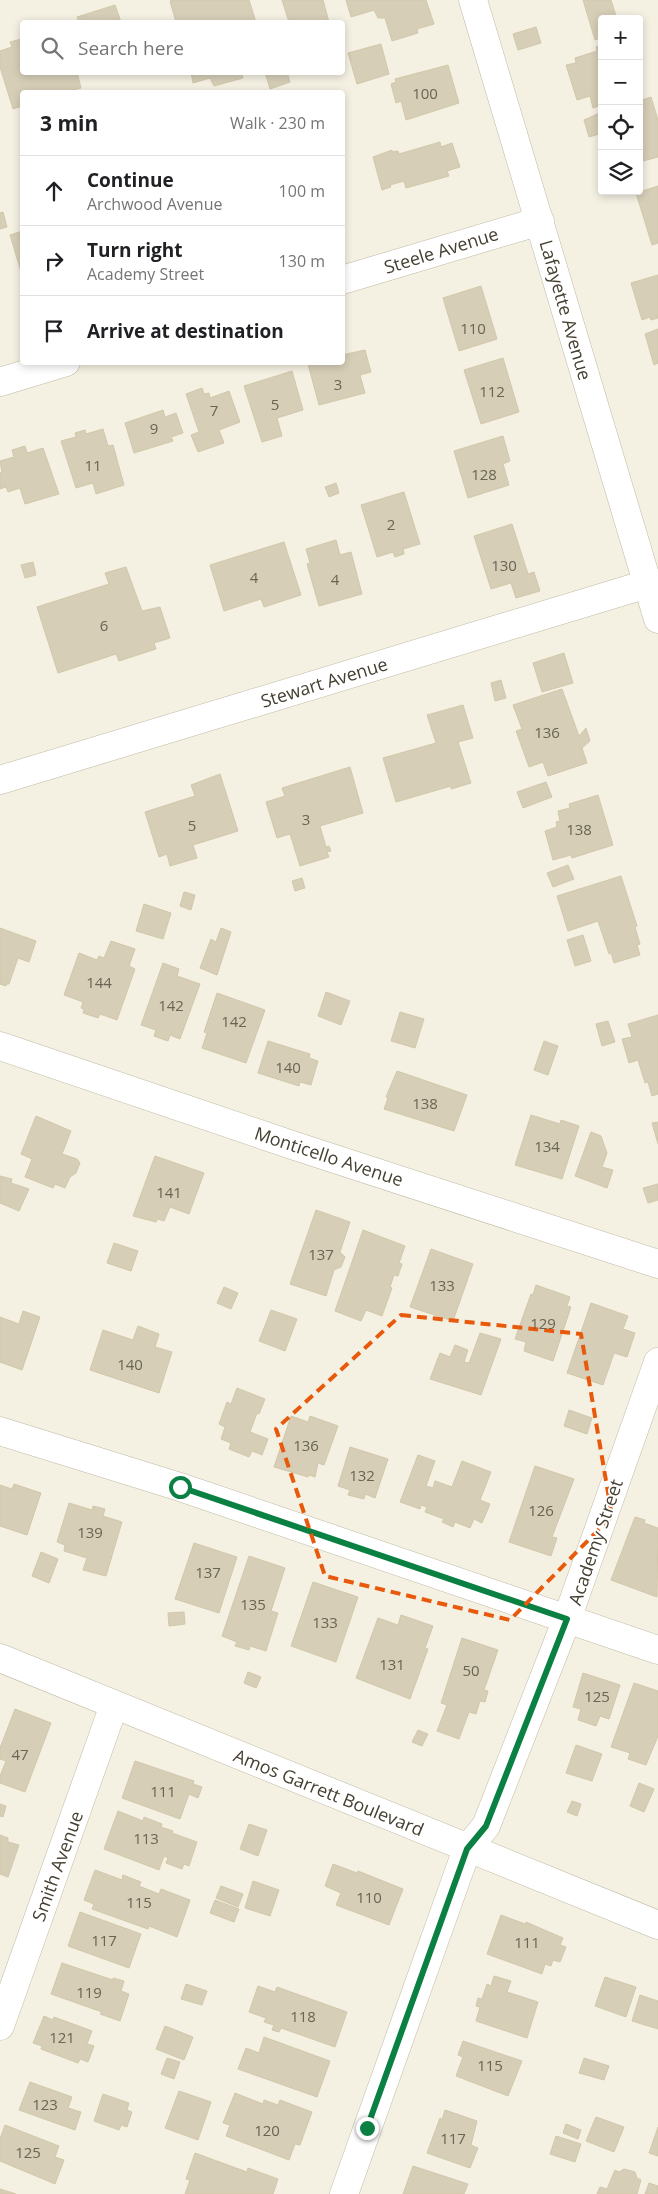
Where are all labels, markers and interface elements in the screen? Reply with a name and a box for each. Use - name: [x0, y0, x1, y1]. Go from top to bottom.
- map controls: [598, 15, 643, 195]
- button: +: [598, 15, 643, 60]
- search box: [20, 20, 345, 75]
- icon: search: [38, 34, 66, 62]
- text: Search here: [78, 35, 184, 61]
- button: −: [598, 60, 643, 105]
- house number: 100: [412, 83, 438, 103]
- button: locate: [598, 105, 643, 150]
- text: 3 min: [40, 109, 98, 137]
- text: Walk · 230 m: [230, 112, 325, 134]
- button: layers: [598, 150, 643, 195]
- text: Continue: [87, 167, 174, 193]
- icon: ahead: [40, 177, 68, 205]
- text: 100 m: [279, 180, 325, 202]
- text: Archwood Avenue: [87, 193, 222, 215]
- street label: Steele Avenue: [381, 221, 501, 279]
- text: Turn right: [87, 237, 182, 263]
- street label: Lafayette Avenue: [534, 237, 598, 383]
- icon: right: [40, 247, 68, 275]
- text: 130 m: [279, 250, 325, 272]
- text: Academy Street: [87, 263, 204, 285]
- icon: arrive: [40, 317, 68, 345]
- text: Arrive at destination: [87, 318, 284, 344]
- house number: 110: [460, 318, 486, 338]
- house number: 3: [334, 374, 342, 394]
- house number: 112: [479, 381, 505, 401]
- house number: 5: [271, 394, 279, 414]
- house number: 7: [210, 400, 218, 420]
- house number: 9: [150, 418, 158, 438]
- house number: 11: [84, 455, 102, 475]
- house number: 128: [471, 464, 497, 484]
- house number: 2: [387, 514, 395, 534]
- house number: 130: [491, 555, 517, 575]
- house number: 4: [250, 567, 259, 587]
- house number: 4: [331, 569, 340, 589]
- house number: 6: [100, 615, 108, 635]
- street label: Stewart Avenue: [258, 651, 390, 713]
- house number: 136: [534, 722, 560, 742]
- house number: 3: [302, 809, 310, 829]
- house number: 5: [188, 815, 196, 835]
- house number: 138: [566, 819, 592, 839]
- house number: 144: [86, 972, 112, 992]
- house number: 142: [158, 995, 184, 1015]
- house number: 142: [221, 1011, 247, 1031]
- house number: 140: [275, 1057, 301, 1077]
- house number: 138: [412, 1093, 438, 1113]
- street label: Monticello Avenue: [252, 1121, 406, 1191]
- house number: 134: [534, 1136, 560, 1156]
- house number: 141: [156, 1182, 182, 1202]
- house number: 137: [308, 1244, 334, 1264]
- house number: 133: [429, 1275, 455, 1295]
- house number: 129: [530, 1313, 556, 1333]
- house number: 140: [117, 1354, 143, 1374]
- house number: 136: [293, 1435, 319, 1455]
- house number: 132: [349, 1465, 375, 1485]
- route start: [169, 1476, 192, 1499]
- street label: Academy Street: [562, 1476, 628, 1608]
- house number: 126: [528, 1500, 554, 1520]
- house number: 139: [77, 1522, 103, 1542]
- house number: 137: [195, 1562, 221, 1582]
- house number: 135: [240, 1594, 266, 1614]
- house number: 133: [312, 1612, 338, 1632]
- house number: 131: [379, 1654, 405, 1674]
- house number: 50: [462, 1660, 480, 1680]
- house number: 125: [584, 1686, 610, 1706]
- street label: Amos Garrett Boulevard: [230, 1743, 428, 1841]
- house number: 47: [11, 1744, 29, 1764]
- house number: 111: [150, 1781, 176, 1801]
- street label: Smith Avenue: [26, 1807, 88, 1925]
- house number: 113: [133, 1828, 159, 1848]
- house number: 110: [356, 1887, 382, 1907]
- house number: 115: [126, 1892, 152, 1912]
- house number: 117: [91, 1930, 117, 1950]
- house number: 111: [514, 1932, 540, 1952]
- house number: 119: [76, 1982, 102, 2002]
- house number: 118: [290, 2006, 316, 2026]
- house number: 121: [49, 2027, 75, 2047]
- house number: 115: [477, 2055, 503, 2075]
- house number: 123: [32, 2094, 58, 2114]
- route end: [356, 2117, 379, 2140]
- house number: 120: [254, 2120, 280, 2140]
- house number: 117: [440, 2128, 466, 2148]
- house number: 125: [15, 2142, 41, 2162]

